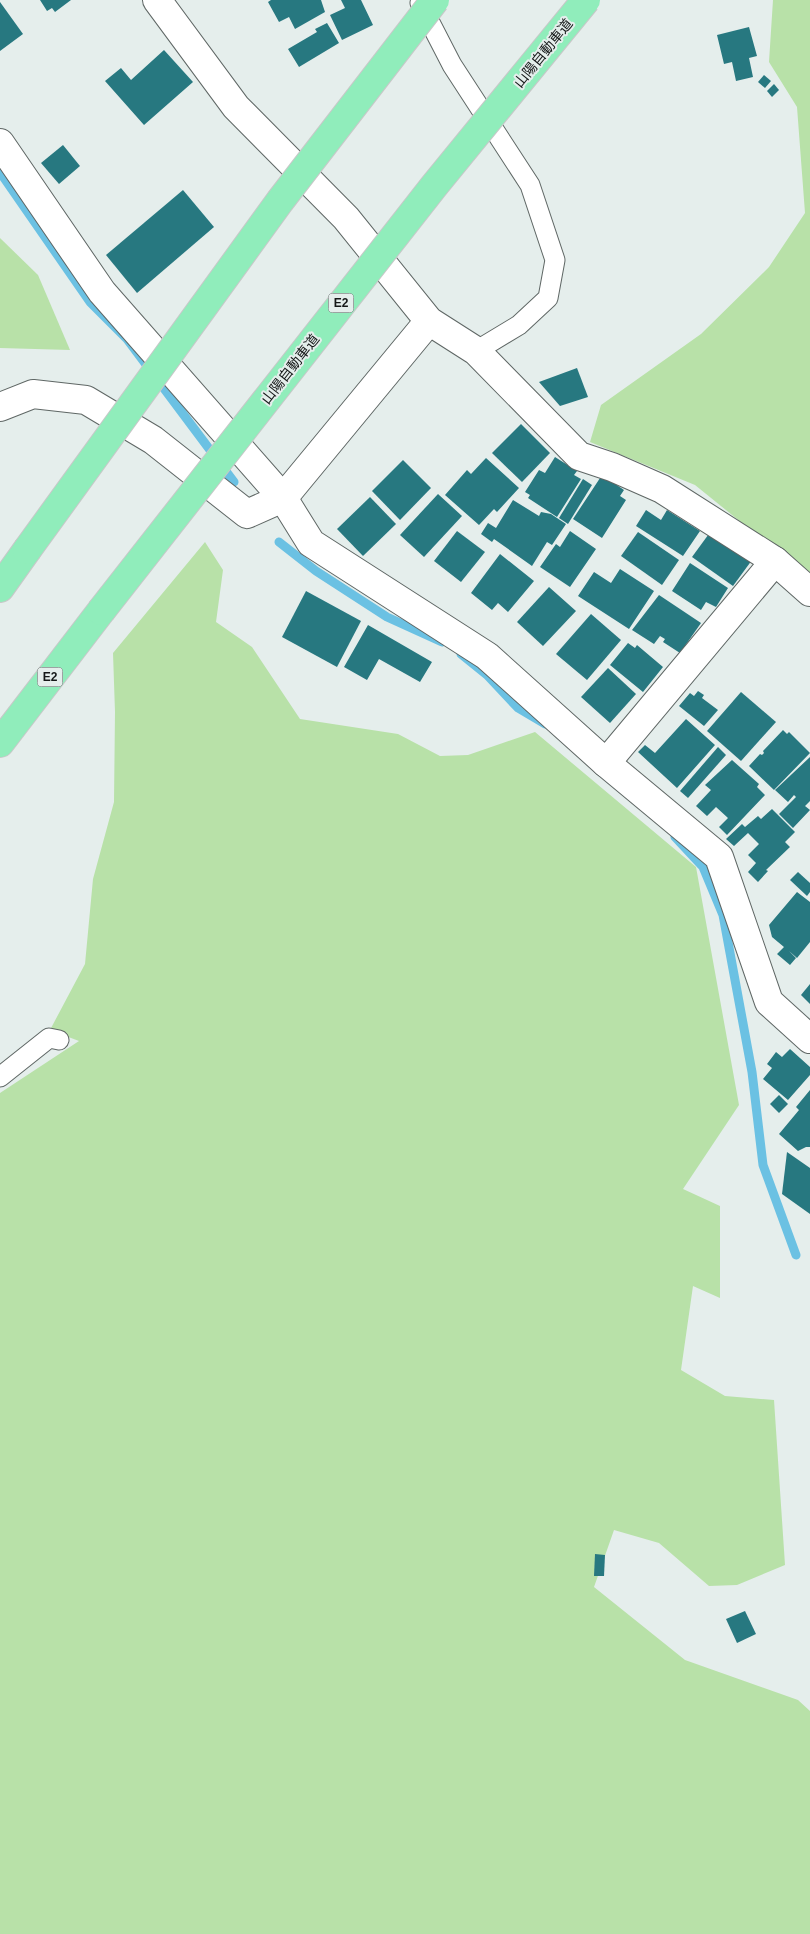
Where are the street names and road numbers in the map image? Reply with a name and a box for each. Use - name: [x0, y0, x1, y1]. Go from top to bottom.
- street label: 山陽自動車道: [510, 15, 576, 91]
- road number: E2: [328, 294, 354, 312]
- street label: 山陽自動車道: [258, 331, 322, 407]
- road number: E2: [38, 668, 62, 686]

